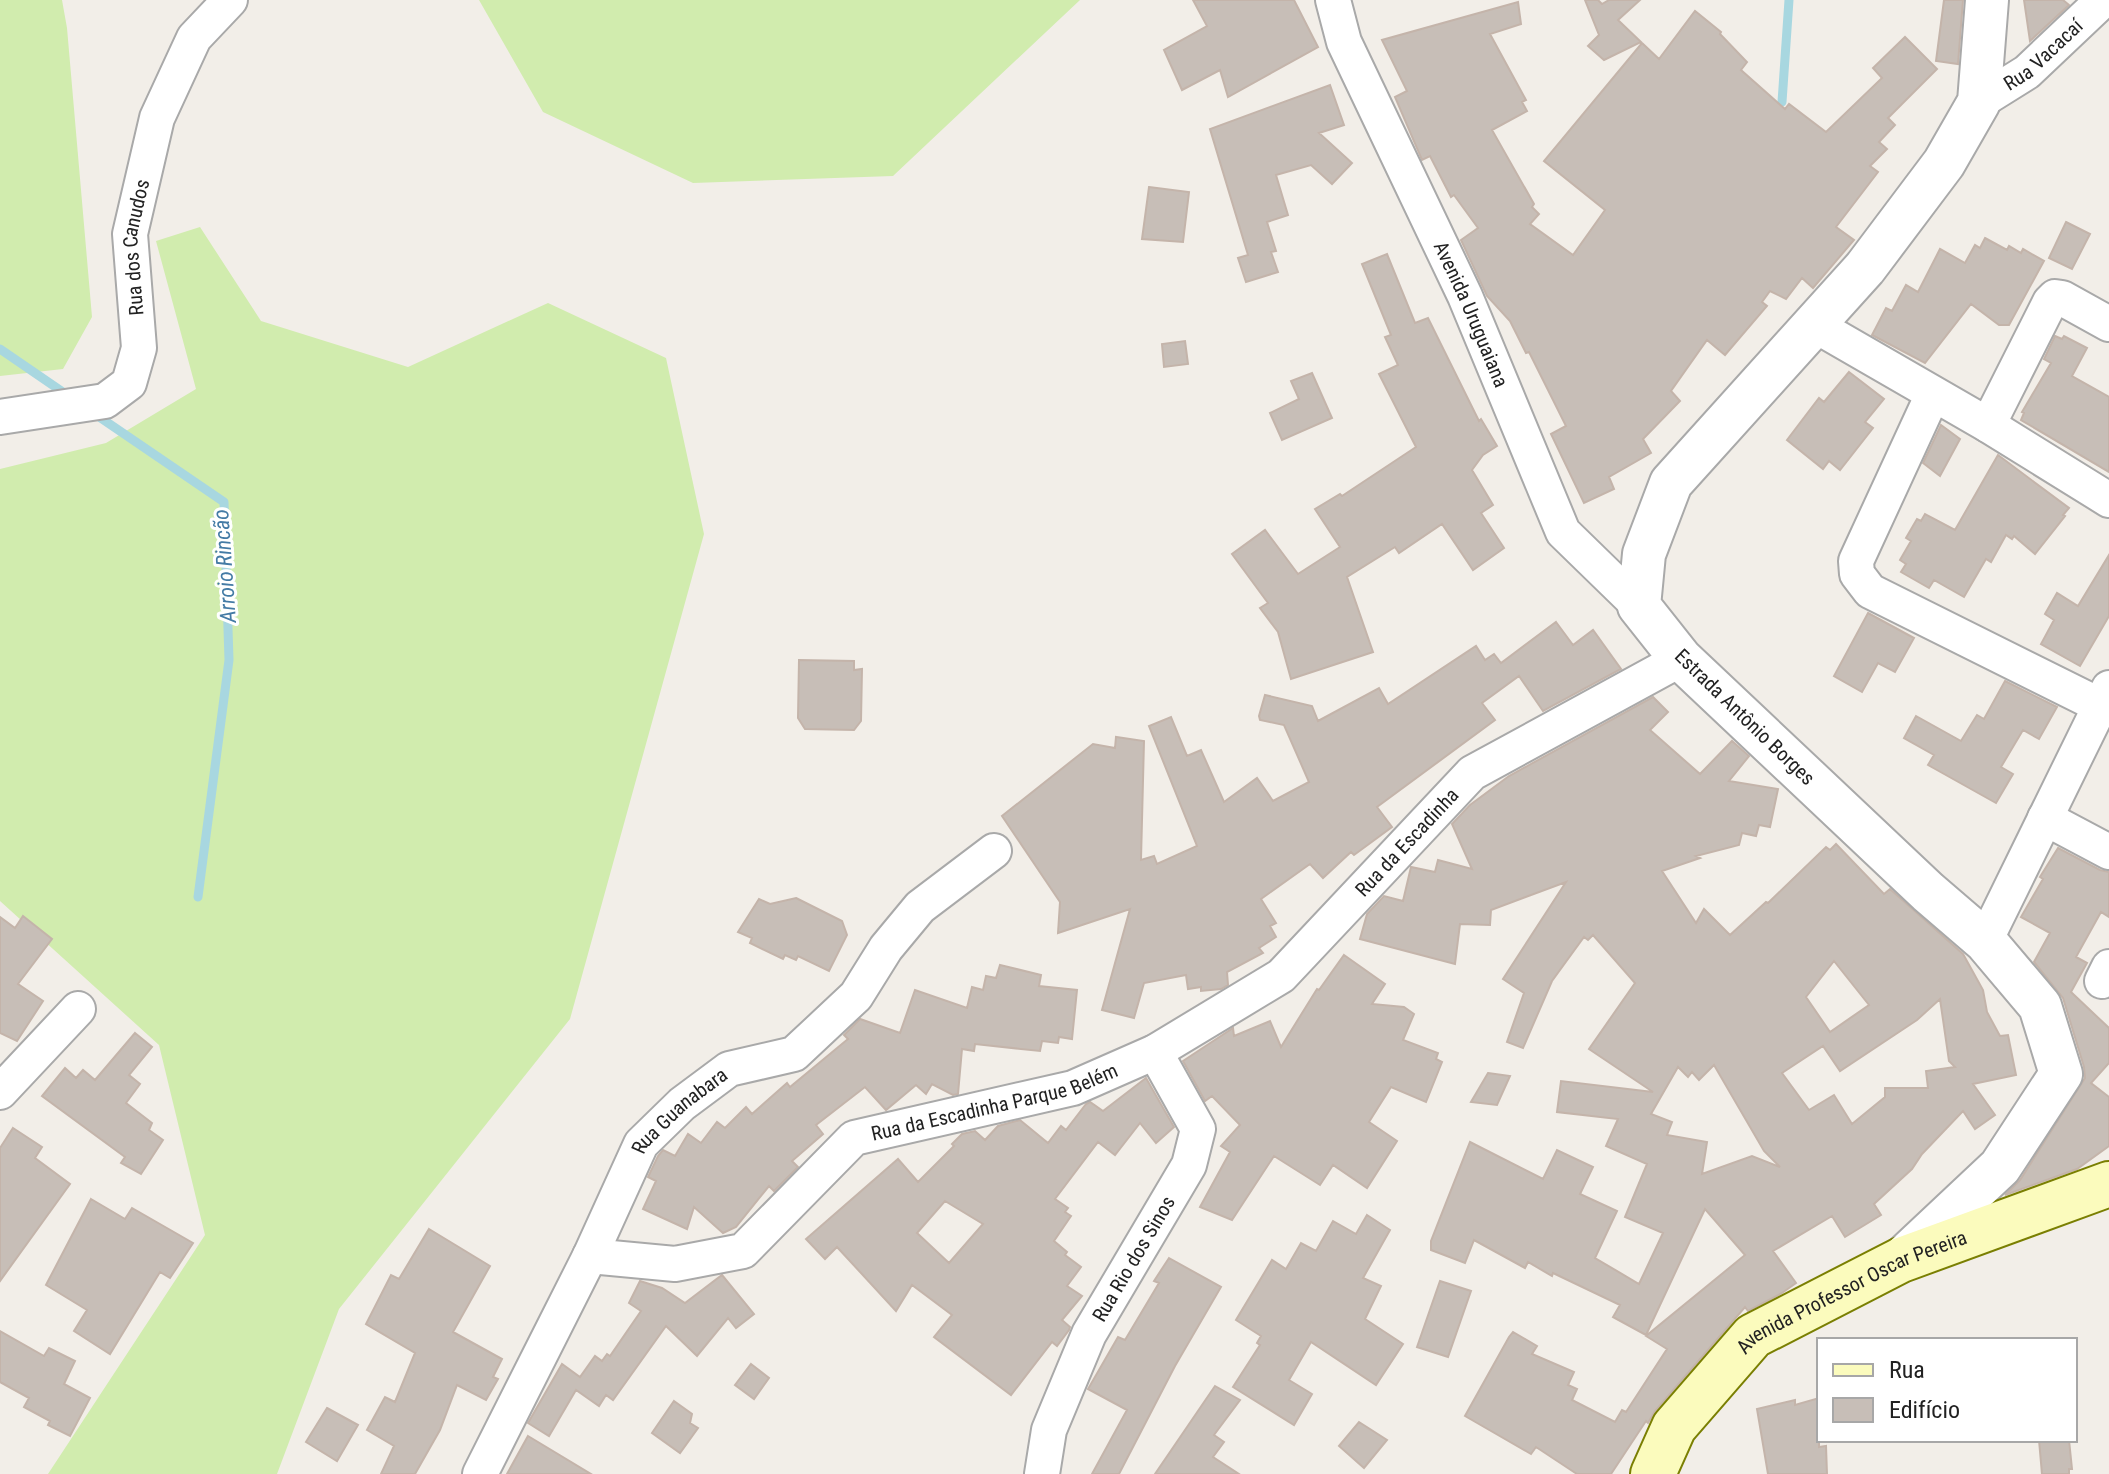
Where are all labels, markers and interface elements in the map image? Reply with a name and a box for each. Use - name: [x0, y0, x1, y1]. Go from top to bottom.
- street label: Rua Vacacaí: [1999, 13, 2088, 96]
- street label: Rua dos Canudos: [118, 177, 154, 316]
- street label: Avenida Uruguaiana: [1429, 237, 1514, 391]
- water label: Arroio Rincão: [208, 508, 241, 625]
- street label: Estrada Antônio Borges: [1670, 644, 1820, 790]
- street label: Rua da Escadinha: [1350, 783, 1464, 901]
- street label: Rua da Escadinha Parque Belém: [869, 1058, 1121, 1146]
- street label: Rua Guanabara: [626, 1063, 732, 1157]
- street label: Rua Rio dos Sinos: [1087, 1192, 1180, 1326]
- street label: Avenida Professor Oscar Pereira: [1731, 1225, 1970, 1359]
- legend: [1817, 1338, 2077, 1442]
- text: Rua: [1889, 1356, 1925, 1384]
- text: Edifício: [1889, 1396, 1960, 1424]

